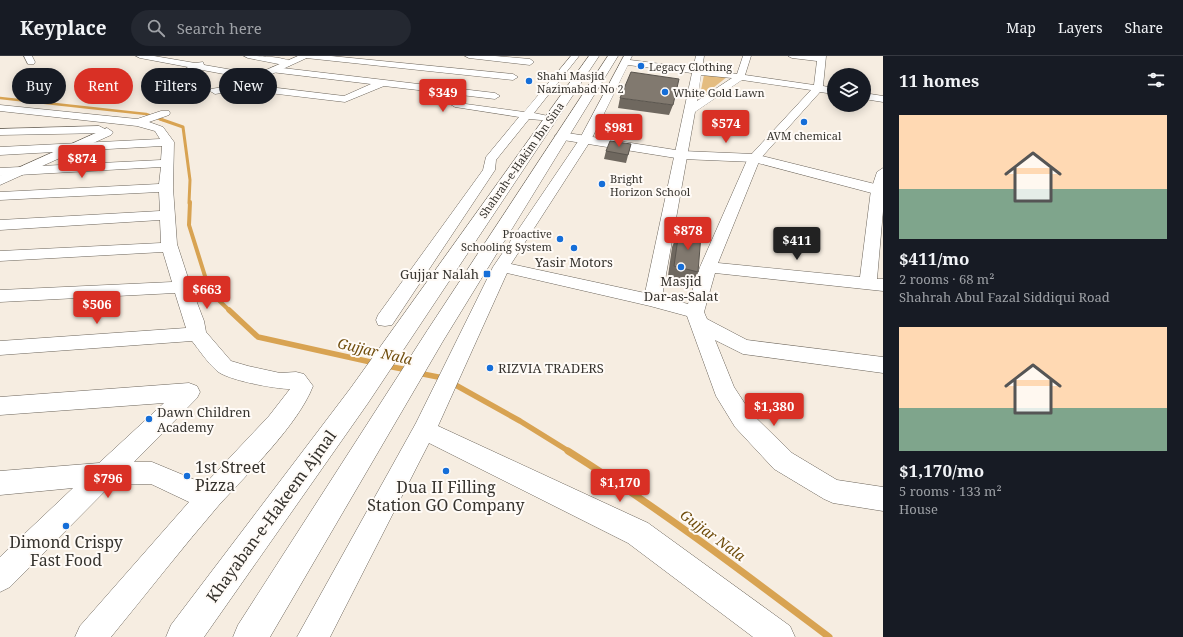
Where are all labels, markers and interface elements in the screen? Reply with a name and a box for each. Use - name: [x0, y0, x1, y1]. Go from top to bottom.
- search box: [131, 10, 411, 46]
- text: Keyplace: [20, 15, 107, 41]
- icon: search: [145, 17, 167, 39]
- text: Search here: [177, 18, 262, 38]
- text: Map: [1006, 18, 1036, 37]
- text: Layers: [1058, 18, 1103, 37]
- text: Share: [1125, 18, 1163, 37]
- place label: Legacy Clothing: [649, 59, 732, 74]
- marker: Legacy Clothing: [636, 61, 646, 71]
- chip: Buy: [12, 68, 66, 104]
- chip: Rent: [74, 68, 133, 104]
- chip: Filters: [141, 68, 211, 104]
- chip: New: [219, 68, 277, 104]
- place label: Shahi Masjid Nazimabad No 2: [537, 68, 624, 96]
- map controls: [827, 68, 871, 112]
- button: layers: [827, 68, 871, 112]
- text: 11 homes: [899, 69, 979, 92]
- icon: filters: [1145, 69, 1167, 91]
- marker: Shahi Masjid Nazimabad No 2: [524, 76, 534, 86]
- pin: $349: [419, 79, 467, 113]
- text: $349: [428, 83, 458, 101]
- place label: White Gold Lawn: [673, 85, 765, 100]
- marker: White Gold Lawn: [660, 87, 670, 97]
- street label: Shahrah-e-Hakim Ibn Sina: [475, 99, 567, 221]
- pin: $574: [702, 110, 750, 144]
- pin: $981: [595, 114, 643, 148]
- text: $574: [711, 114, 741, 132]
- marker: AVM chemical: [799, 117, 809, 127]
- text: $981: [604, 118, 634, 136]
- place label: AVM chemical: [767, 128, 842, 143]
- icon: home: [997, 141, 1069, 213]
- pin: $874: [58, 145, 106, 179]
- text: $874: [67, 149, 97, 167]
- place label: Bright Horizon School: [610, 171, 691, 199]
- marker: Bright Horizon School: [597, 179, 607, 189]
- pin: $878: [664, 217, 712, 251]
- text: $878: [673, 221, 703, 239]
- place label: Proactive Schooling System: [461, 226, 553, 254]
- pin: $411: [773, 227, 821, 261]
- text: $411: [782, 231, 812, 249]
- marker: Proactive Schooling System: [555, 234, 565, 244]
- marker: Yasir Motors: [569, 243, 579, 253]
- text: $411/mo: [899, 247, 970, 270]
- place label: Yasir Motors: [534, 253, 613, 271]
- marker: Masjid Dar-as-Salat: [676, 262, 686, 272]
- place label: Gujjar Nalah: [400, 265, 479, 283]
- marker: Gujjar Nalah: [482, 269, 492, 279]
- text: 2 rooms · 68 m²: [899, 270, 994, 288]
- place label: Masjid Dar-as-Salat: [644, 272, 719, 305]
- pin: $663: [183, 276, 231, 310]
- text: $663: [192, 280, 222, 298]
- text: Shahrah Abul Fazal Siddiqui Road: [899, 288, 1110, 306]
- pin: $506: [73, 291, 121, 325]
- text: $506: [82, 295, 112, 313]
- water label: Gujjar Nala: [336, 333, 415, 369]
- icon: home: [997, 353, 1069, 425]
- place label: RIZVIA TRADERS: [498, 359, 604, 377]
- marker: RIZVIA TRADERS: [485, 363, 495, 373]
- pin: $1,380: [741, 393, 807, 427]
- text: $1,380: [754, 397, 794, 415]
- place label: Dawn Children Academy: [157, 403, 251, 436]
- marker: Dawn Children Academy: [144, 414, 154, 424]
- street label: Khayaban-e-Hakeem Ajmal: [201, 425, 341, 607]
- place label: 1st Street Pizza: [195, 456, 266, 496]
- text: $1,170/mo: [899, 459, 984, 482]
- pin: $796: [84, 465, 132, 499]
- marker: Dua II Filling Station GO Company: [441, 466, 451, 476]
- text: $796: [93, 469, 123, 487]
- pin: $1,170: [587, 469, 653, 503]
- marker: 1st Street Pizza: [182, 471, 192, 481]
- text: $1,170: [600, 473, 640, 491]
- place label: Dua II Filling Station GO Company: [367, 476, 526, 516]
- text: 5 rooms · 133 m²: [899, 482, 1002, 500]
- text: House: [899, 500, 938, 518]
- water label: Gujjar Nala: [677, 505, 750, 566]
- marker: Dimond Crispy Fast Food: [61, 521, 71, 531]
- place label: Dimond Crispy Fast Food: [9, 531, 124, 571]

